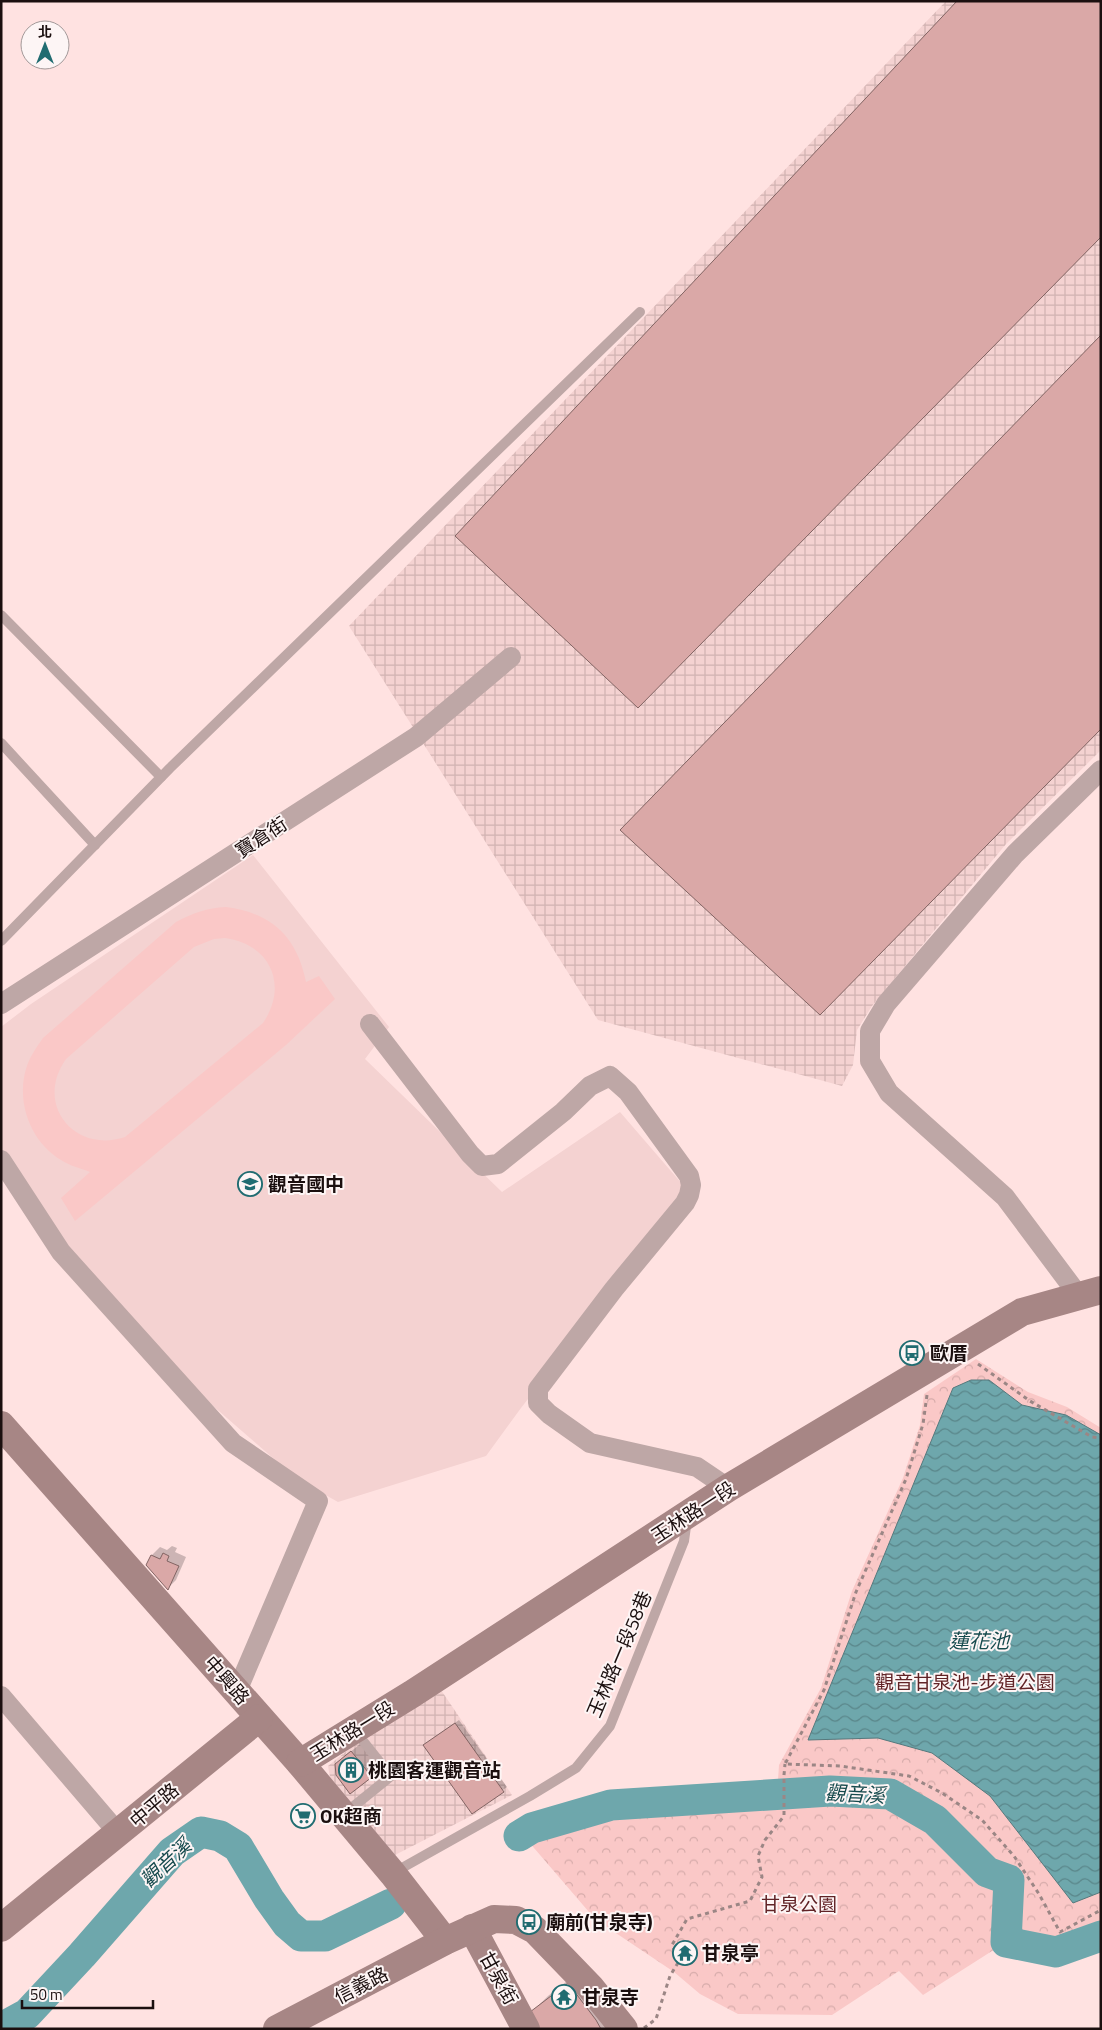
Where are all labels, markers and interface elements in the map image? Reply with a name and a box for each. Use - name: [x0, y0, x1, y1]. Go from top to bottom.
- north arrow: [20, 20, 70, 70]
- text: 北: [38, 21, 52, 42]
- street label: 寶倉街: [229, 809, 293, 864]
- place label: 觀音國中: [268, 1169, 344, 1198]
- school or university icon: 觀音國中: [237, 1171, 263, 1197]
- place label: 歐厝: [930, 1338, 968, 1367]
- bus stop icon: 歐厝: [899, 1340, 925, 1366]
- street label: 玉林路一段: [645, 1474, 740, 1550]
- street label: 玉林路一段58巷: [579, 1586, 658, 1722]
- water label: 蓮花池: [949, 1625, 1011, 1656]
- street label: 中興路: [198, 1649, 257, 1711]
- park label: 觀音甘泉池-步道公園: [875, 1667, 1055, 1696]
- street label: 玉林路一段: [304, 1693, 400, 1768]
- place label: 桃園客運觀音站: [368, 1755, 501, 1784]
- building icon: 桃園客運觀音站: [338, 1757, 364, 1783]
- street label: 中平路: [123, 1775, 185, 1834]
- water label: 觀音溪: [824, 1776, 889, 1811]
- place label: OK超商: [320, 1801, 382, 1830]
- supermarket icon: OK超商: [290, 1803, 316, 1829]
- water label: 觀音溪: [133, 1829, 200, 1894]
- park label: 甘泉公園: [761, 1889, 837, 1918]
- place label: 廟前(甘泉寺): [546, 1907, 653, 1936]
- bus stop icon: 廟前(甘泉寺): [516, 1909, 542, 1935]
- place label: 甘泉亭: [702, 1938, 759, 1967]
- temple icon: 甘泉亭: [672, 1940, 698, 1966]
- street label: 甘泉街: [473, 1946, 526, 2010]
- street label: 信義路: [329, 1959, 393, 2010]
- scale bar: [22, 1978, 154, 2010]
- place label: 甘泉寺: [582, 1982, 639, 2011]
- text: 50 m: [30, 1983, 63, 2006]
- temple icon: 甘泉寺: [551, 1984, 577, 2010]

